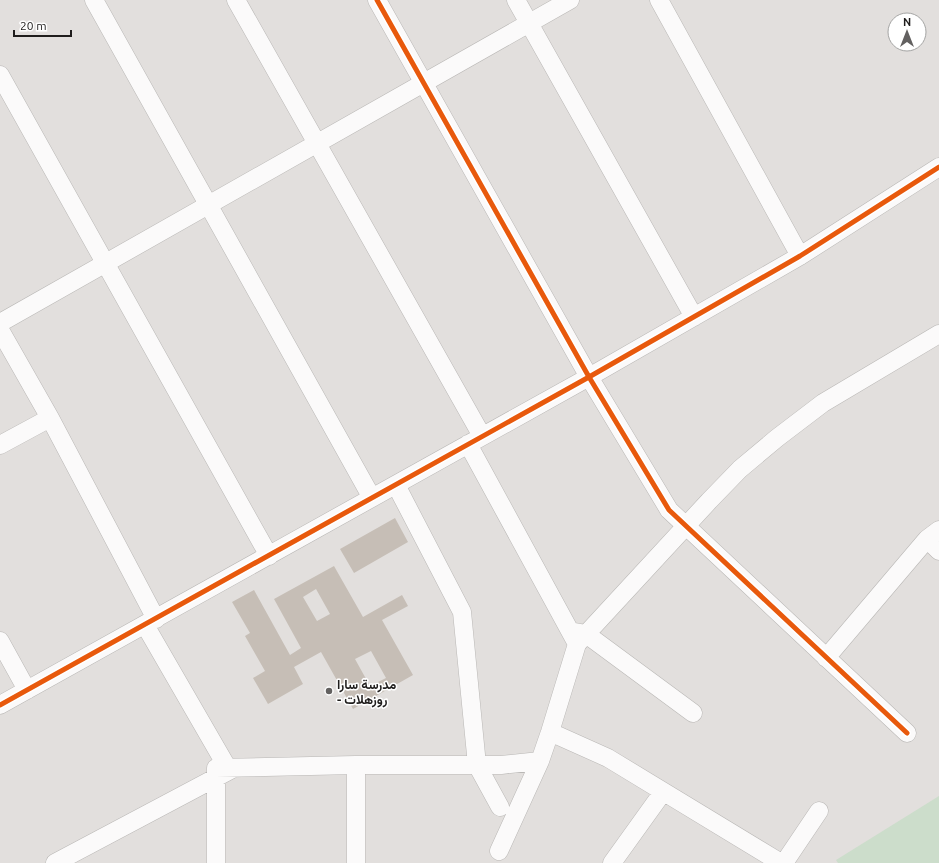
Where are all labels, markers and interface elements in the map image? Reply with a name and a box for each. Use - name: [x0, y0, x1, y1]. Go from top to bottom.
- scale bar: [14, 12, 71, 38]
- north arrow: [887, 12, 927, 52]
- text: N: [903, 16, 911, 28]
- text: 20 m: [20, 19, 47, 32]
- place label: مدرسة سارا - روزهلات: [337, 677, 396, 708]
- marker: مدرسة سارا - روزهلات: [324, 686, 334, 696]

